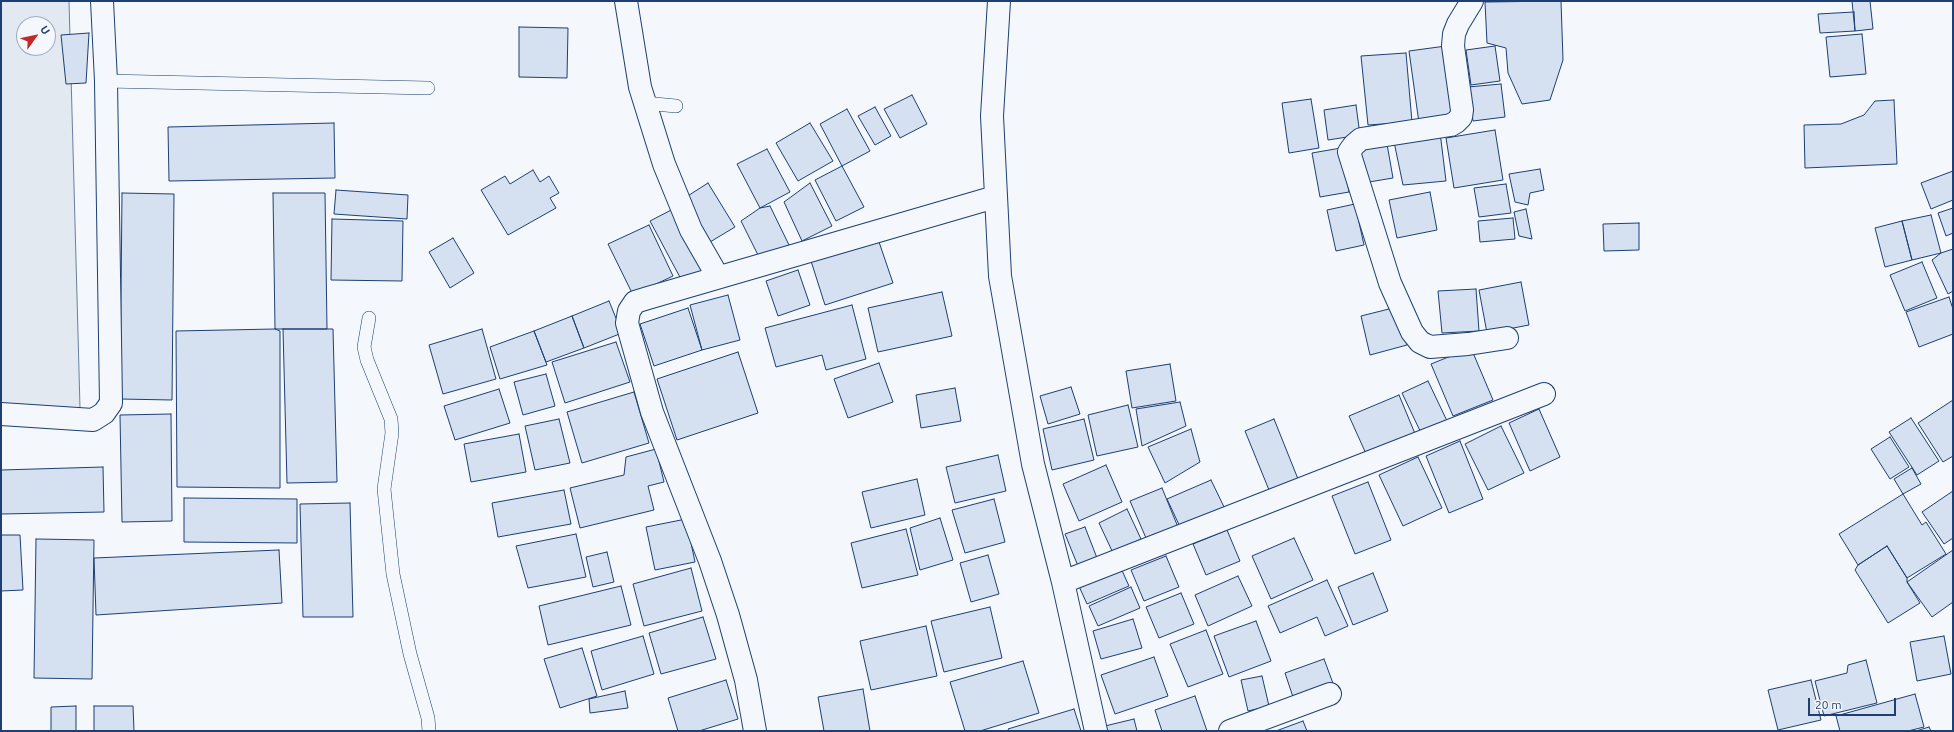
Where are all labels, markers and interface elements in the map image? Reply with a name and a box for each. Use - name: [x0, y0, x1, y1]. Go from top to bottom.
- north arrow: [16, 16, 56, 56]
- text: U: [38, 24, 52, 37]
- scale bar: [1810, 690, 1898, 716]
- text: 20 m: [1815, 698, 1842, 711]

